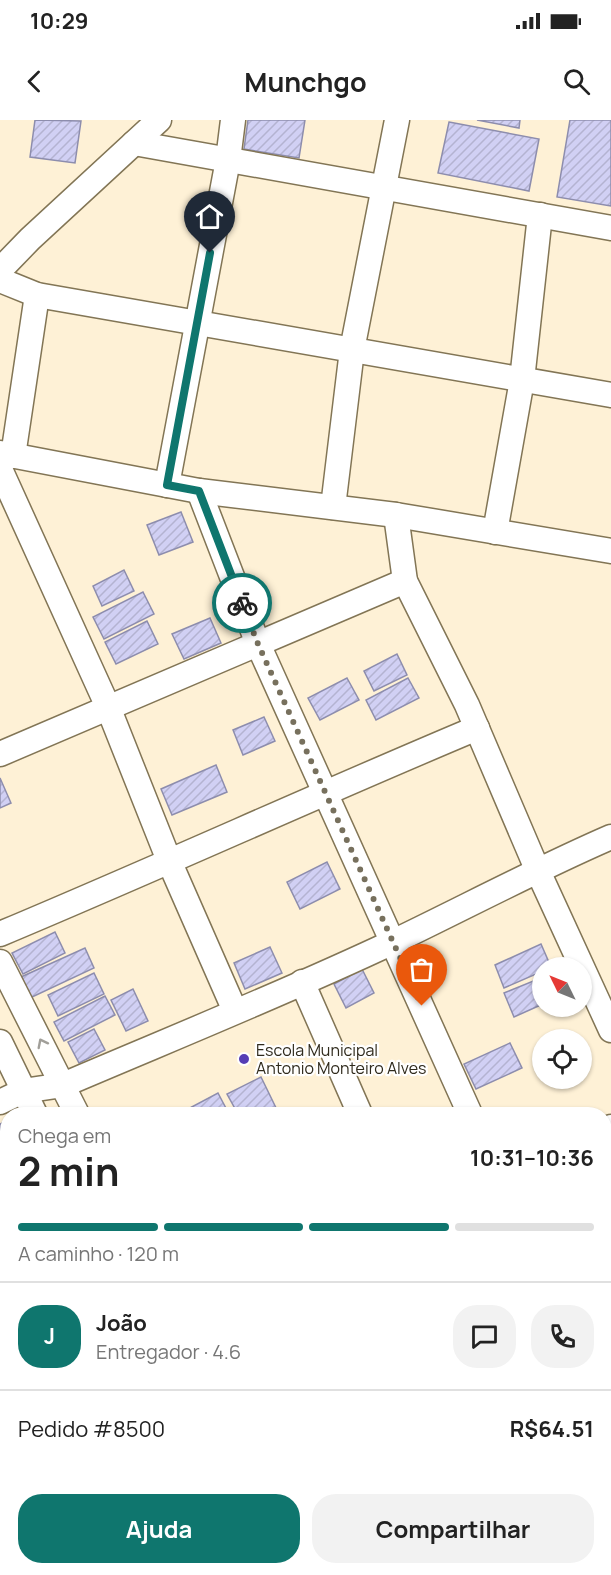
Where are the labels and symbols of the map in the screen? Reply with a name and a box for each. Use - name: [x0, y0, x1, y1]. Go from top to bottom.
- pin: [184, 191, 235, 253]
- courier: [212, 573, 272, 633]
- pin: [396, 944, 447, 1006]
- north arrow: [532, 957, 592, 1017]
- one-way arrow: [37, 1039, 49, 1050]
- place label: Escola Municipal Antonio Monteiro Alves: [256, 1039, 426, 1079]
- marker: Escola Municipal Antonio Monteiro Alves: [237, 1052, 251, 1066]

